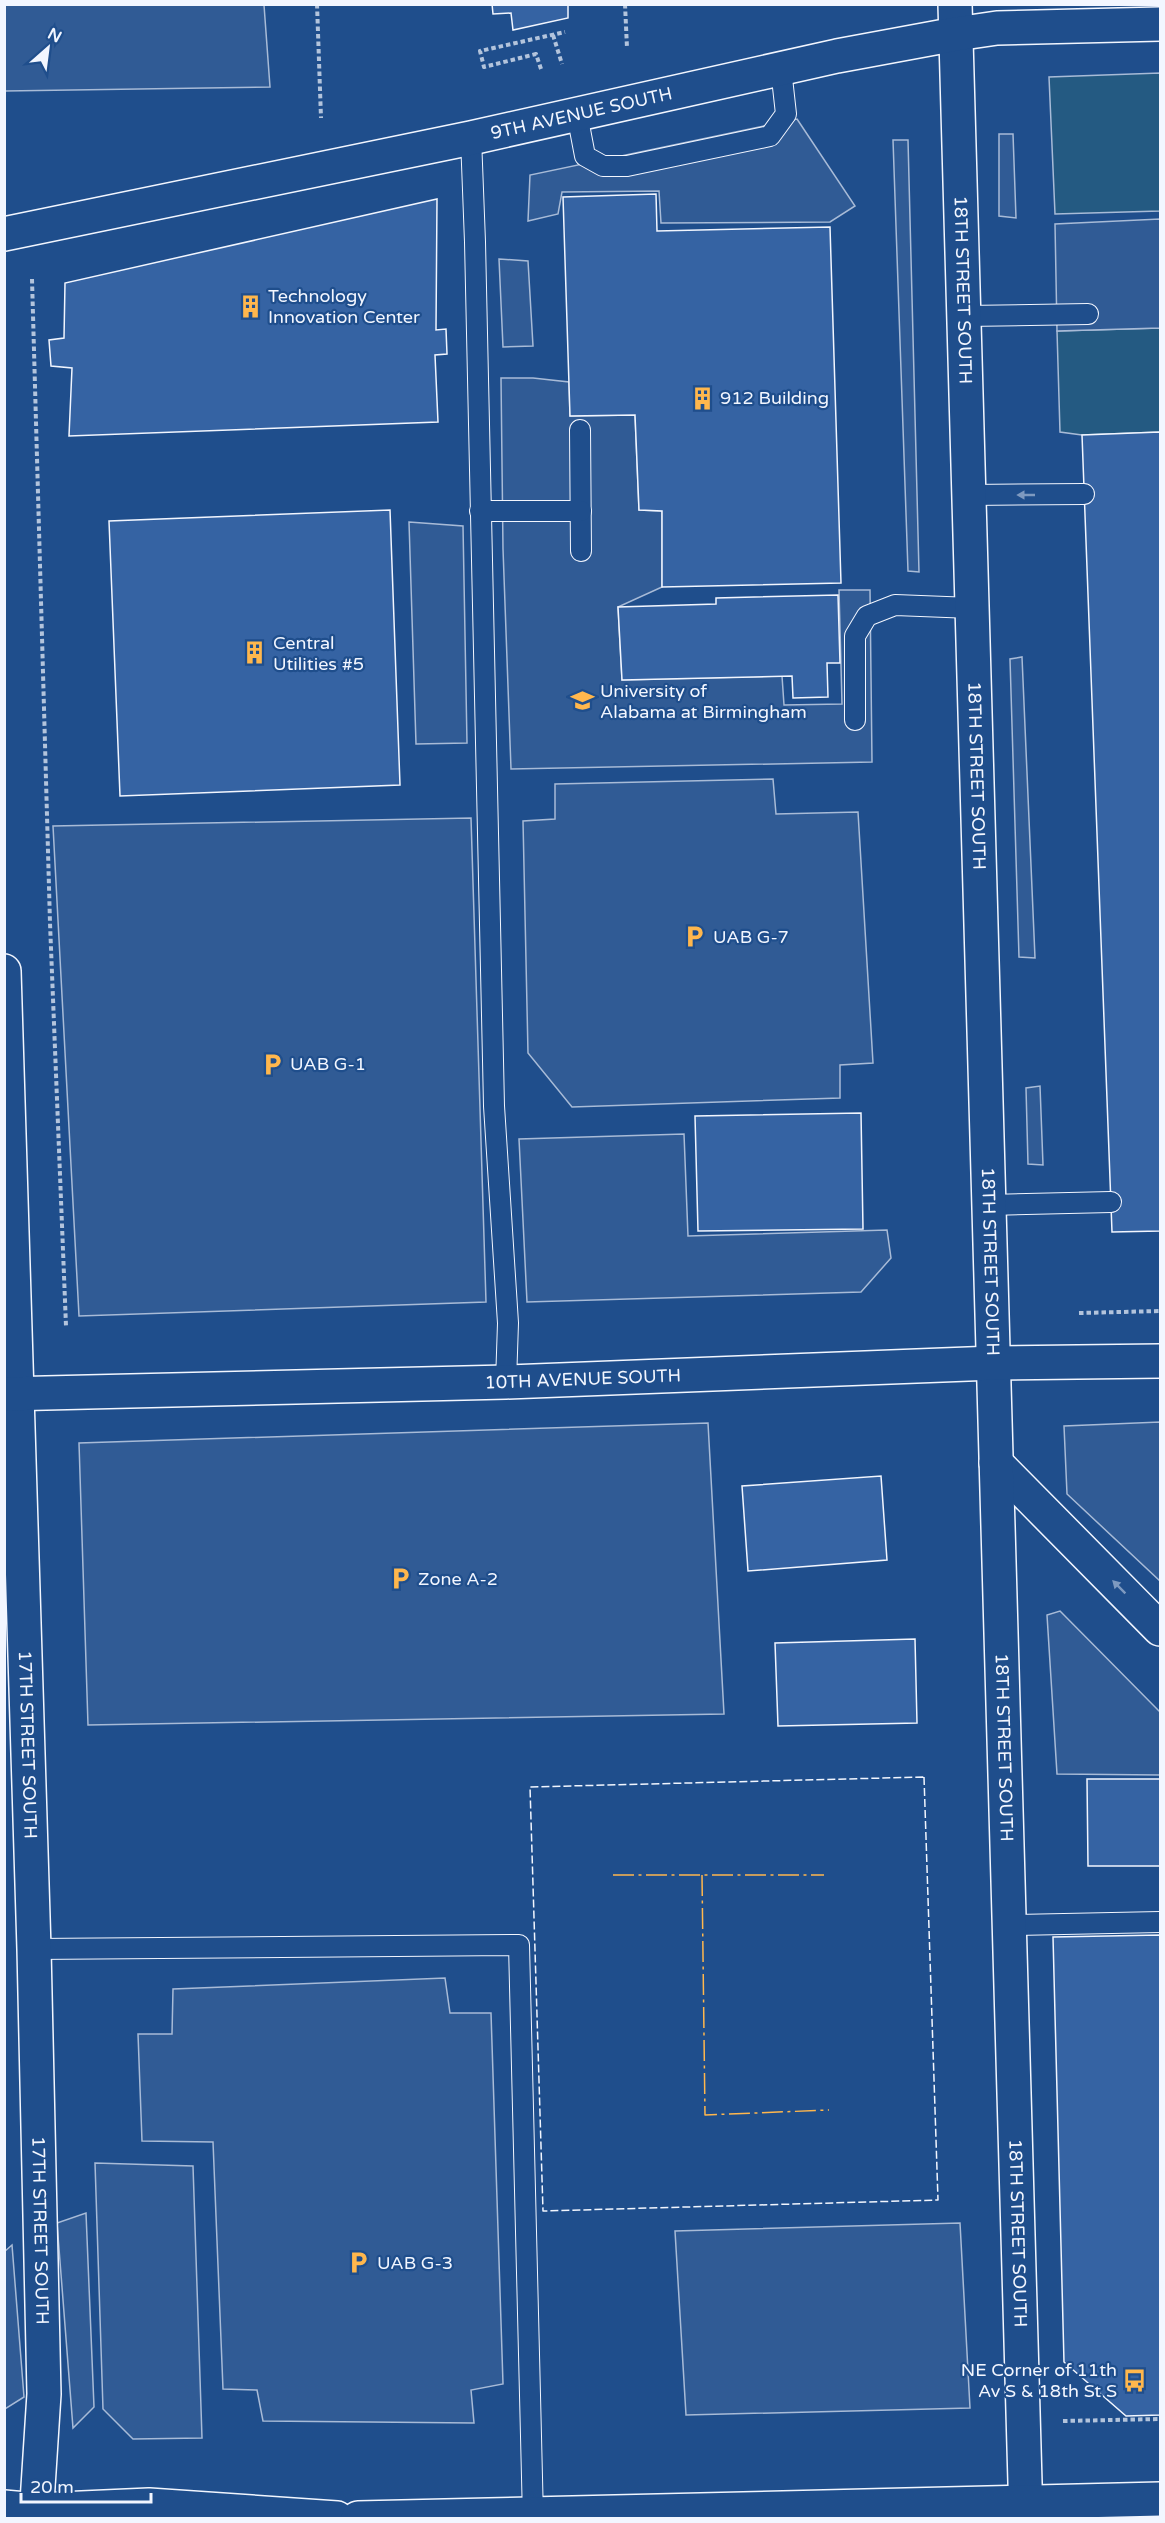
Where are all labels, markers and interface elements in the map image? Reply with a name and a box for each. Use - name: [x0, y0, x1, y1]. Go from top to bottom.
- north arrow: [18, 18, 78, 78]
- text: N: [44, 24, 65, 47]
- street label: 9TH AVENUE SOUTH: [489, 82, 674, 144]
- street label: 18TH STREET SOUTH: [949, 195, 977, 384]
- place label: Technology Innovation Center: [268, 285, 420, 328]
- building icon: Technology Innovation Center: [237, 293, 263, 319]
- building icon: 912 Building: [689, 385, 715, 411]
- place label: 912 Building: [720, 387, 829, 409]
- one-way arrow: [1017, 490, 1036, 500]
- place label: Central Utilities #5: [273, 632, 364, 675]
- building icon: Central Utilities #5: [242, 640, 268, 666]
- place label: University of Alabama at Birmingham: [600, 680, 807, 723]
- street label: 18TH STREET SOUTH: [963, 681, 990, 870]
- school or university icon: University of Alabama at Birmingham: [569, 688, 595, 714]
- parking icon: UAB G-7: [682, 924, 708, 950]
- place label: UAB G-7: [713, 926, 789, 948]
- parking icon: UAB G-1: [259, 1051, 285, 1077]
- place label: UAB G-1: [290, 1053, 366, 1075]
- street label: 18TH STREET SOUTH: [977, 1167, 1004, 1356]
- street label: 10TH AVENUE SOUTH: [484, 1364, 682, 1394]
- parking icon: Zone A-2: [387, 1566, 413, 1592]
- place label: Zone A-2: [418, 1568, 498, 1590]
- one-way arrow: [1113, 1581, 1127, 1595]
- street label: 17TH STREET SOUTH: [14, 1650, 42, 1839]
- street label: 18TH STREET SOUTH: [991, 1653, 1018, 1842]
- street label: 17TH STREET SOUTH: [27, 2136, 53, 2325]
- street label: 18TH STREET SOUTH: [1004, 2139, 1032, 2328]
- parking icon: UAB G-3: [346, 2250, 372, 2276]
- place label: UAB G-3: [377, 2252, 453, 2274]
- place label: NE Corner of 11th Av S & 18th St S: [961, 2359, 1117, 2402]
- bus stop icon: NE Corner of 11th Av S & 18th St S: [1122, 2367, 1148, 2393]
- scale bar: [21, 2466, 152, 2504]
- text: 20 m: [30, 2476, 74, 2498]

